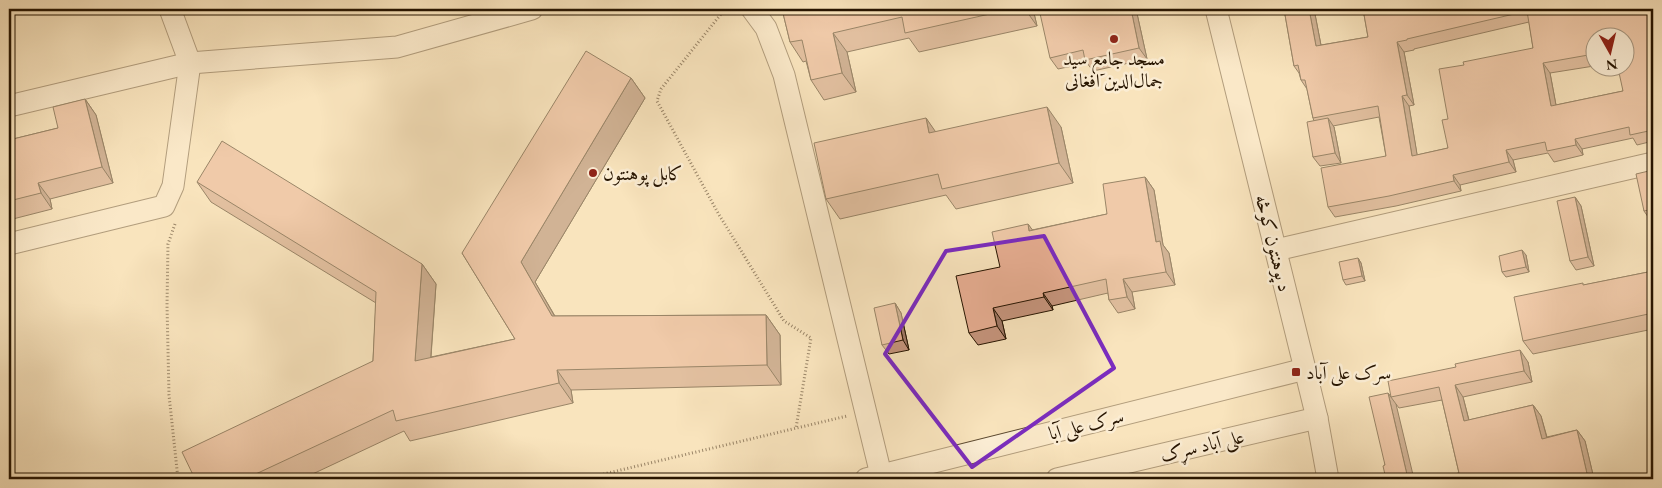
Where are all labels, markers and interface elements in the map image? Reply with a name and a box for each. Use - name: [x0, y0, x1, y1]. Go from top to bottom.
- north arrow: [1584, 28, 1634, 78]
- marker: مسجد جامع سید جمال‌الدین افغانی: [1108, 33, 1120, 45]
- place label: مسجد جامع سید جمال‌الدین افغانی: [1063, 46, 1165, 93]
- text: N: [1604, 55, 1619, 75]
- place label: کابل پوهنتون: [603, 161, 683, 187]
- marker: کابل پوهنتون: [587, 167, 599, 179]
- street label: د پوهنتون کوڅه: [1248, 192, 1298, 295]
- place label: سرک علی آباد: [1306, 360, 1391, 387]
- marker: سرک علی آباد: [1290, 366, 1302, 378]
- street label: سرک علی آبا: [1046, 403, 1127, 448]
- street label: علی آباد سړک: [1158, 424, 1247, 470]

